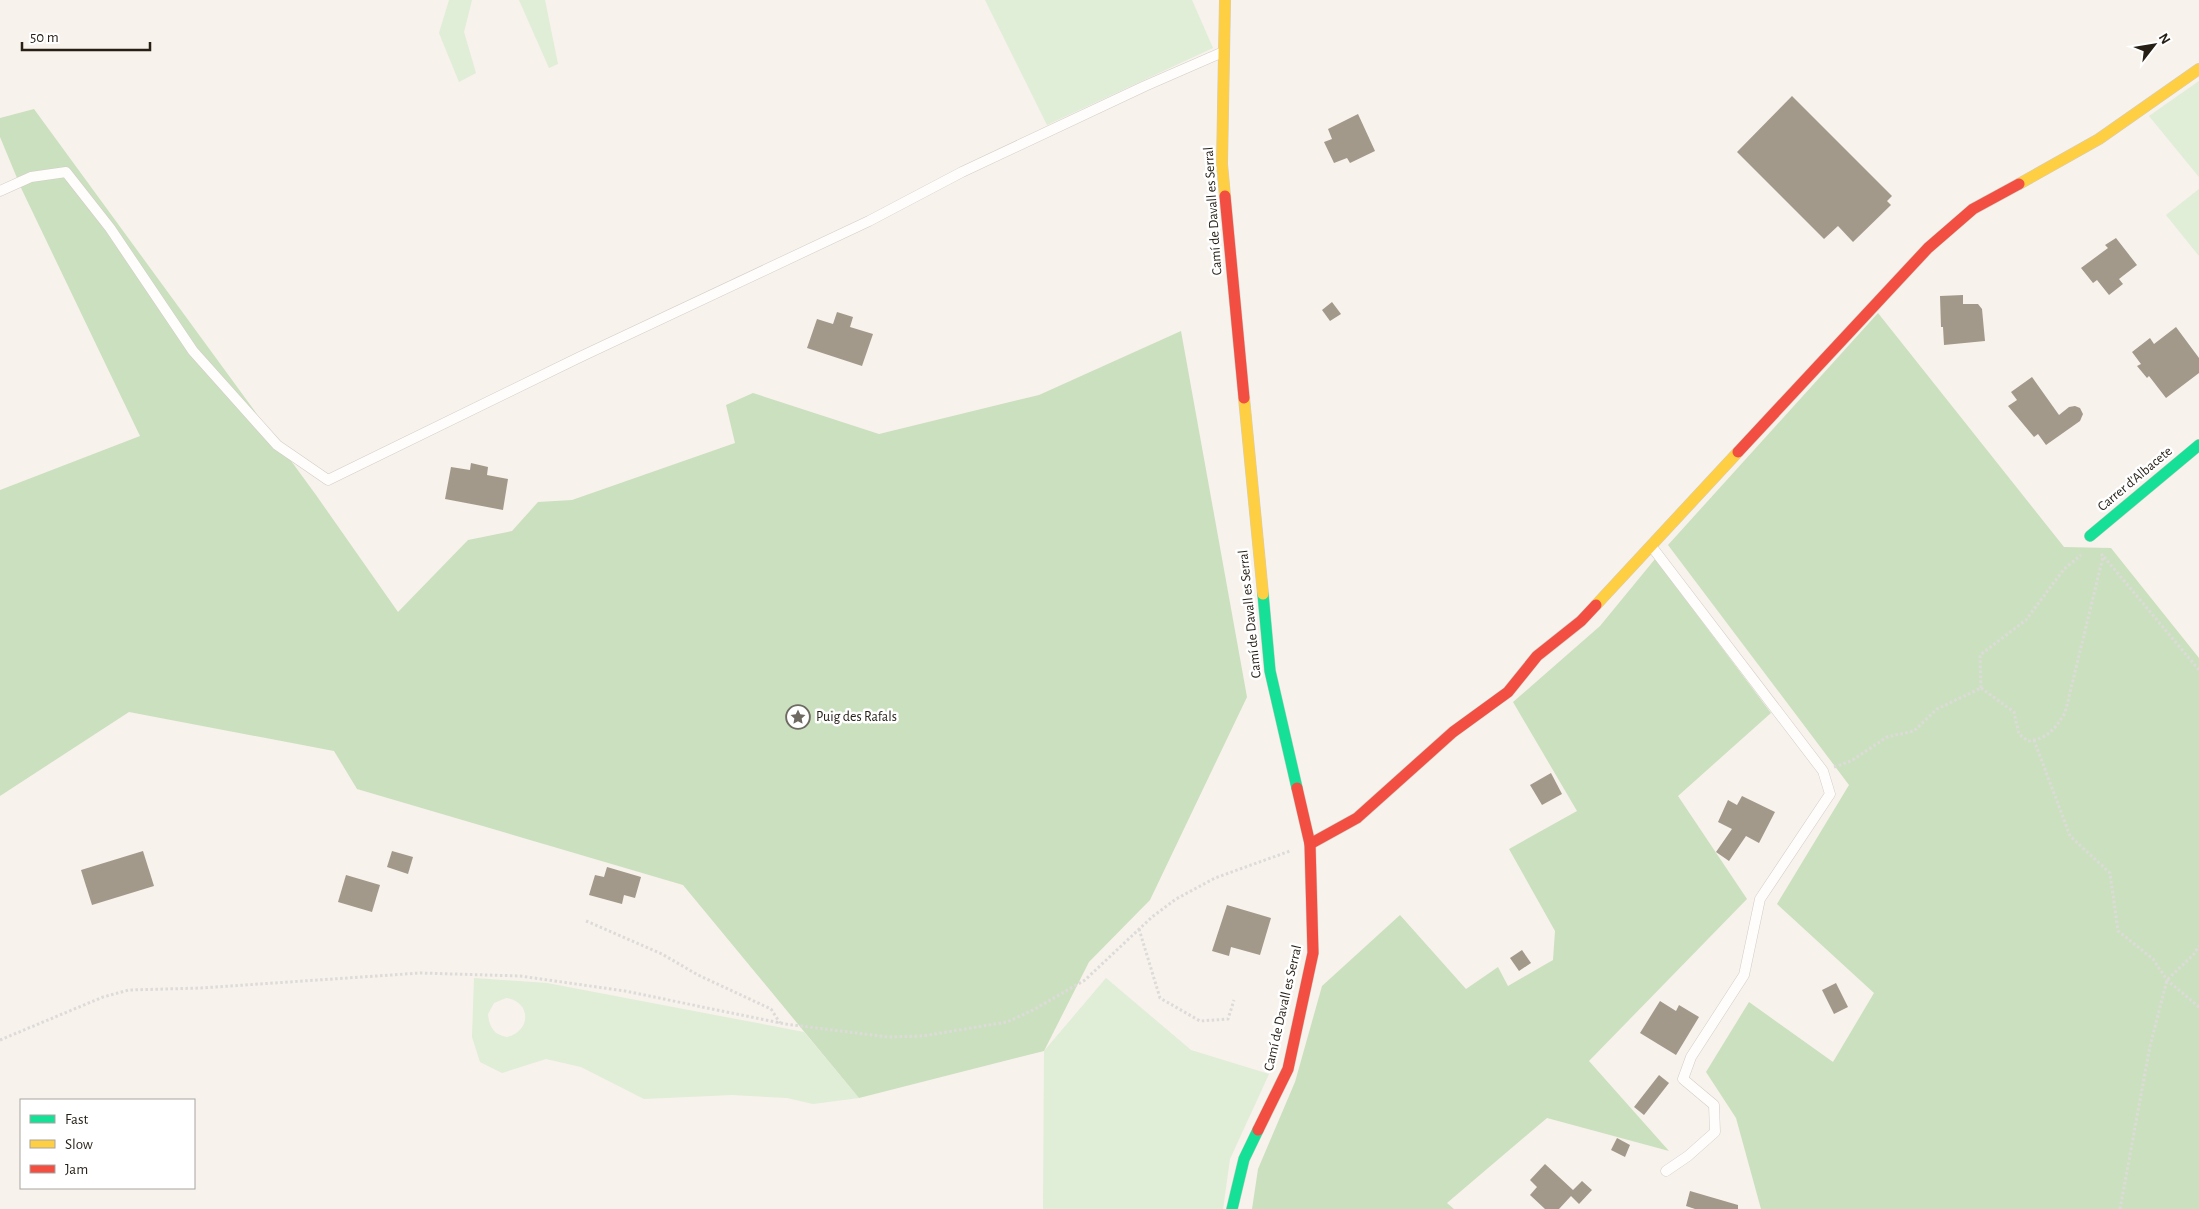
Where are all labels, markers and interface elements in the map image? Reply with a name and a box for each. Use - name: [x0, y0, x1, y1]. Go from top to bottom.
- scale bar: [22, 20, 150, 52]
- north arrow: [2129, 20, 2179, 70]
- text: 50 m: [30, 30, 59, 45]
- text: N: [2156, 31, 2173, 47]
- street label: Camí de Davall es Serral: [1202, 146, 1224, 276]
- street label: Carrer d'Albacete: [2095, 444, 2175, 514]
- street label: Camí de Davall es Serral: [1236, 549, 1264, 679]
- place icon: Puig des Rafals: [785, 704, 811, 730]
- place label: Puig des Rafals: [816, 710, 897, 724]
- street label: Camí de Davall es Serral: [1262, 944, 1304, 1072]
- legend: [20, 1099, 195, 1189]
- text: Fast: [65, 1112, 89, 1127]
- text: Slow: [65, 1137, 93, 1152]
- text: Jam: [65, 1162, 88, 1177]

